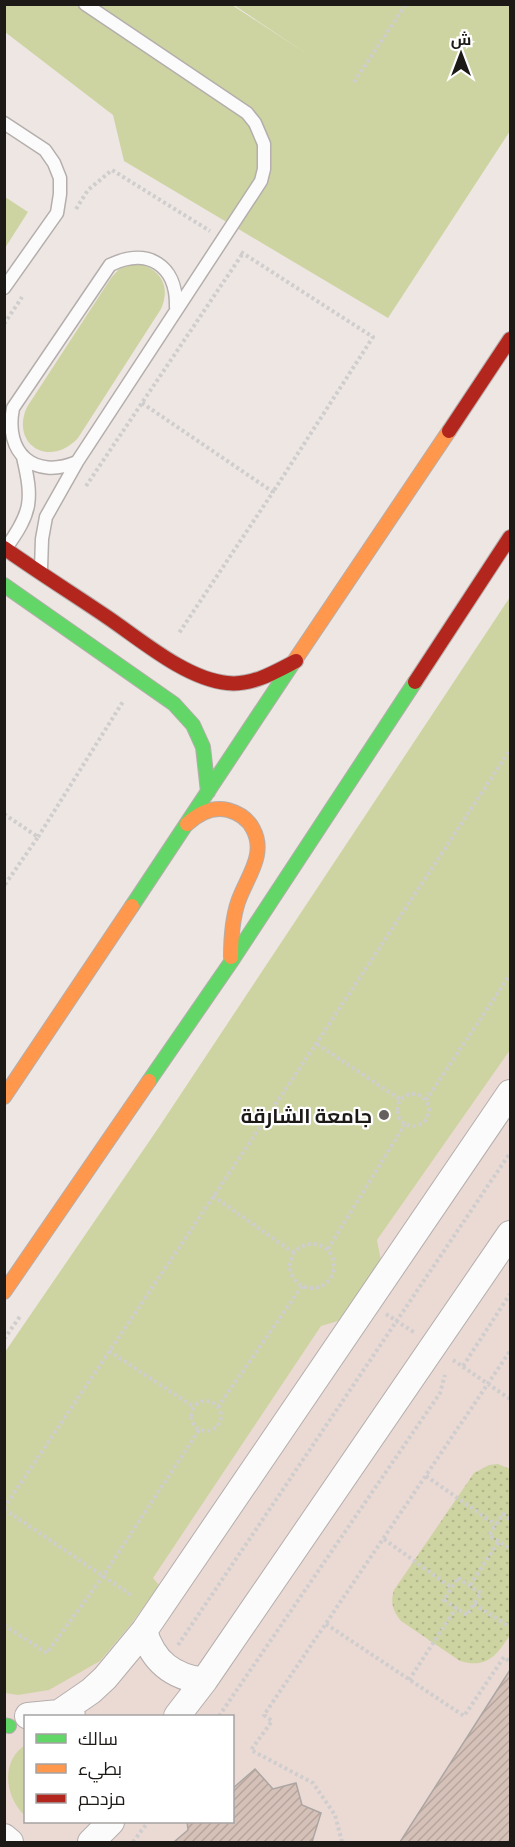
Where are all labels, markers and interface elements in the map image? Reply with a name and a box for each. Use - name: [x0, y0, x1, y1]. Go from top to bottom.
- north arrow: [431, 24, 491, 84]
- text: ش: [451, 29, 471, 49]
- place label: جامعة الشارقة: [241, 1103, 372, 1128]
- marker: جامعة الشارقة: [377, 1108, 391, 1122]
- legend: [24, 1715, 234, 1823]
- text: سالك: [78, 1727, 118, 1749]
- text: بطيء: [78, 1757, 122, 1783]
- text: مزدحم: [78, 1787, 126, 1811]

